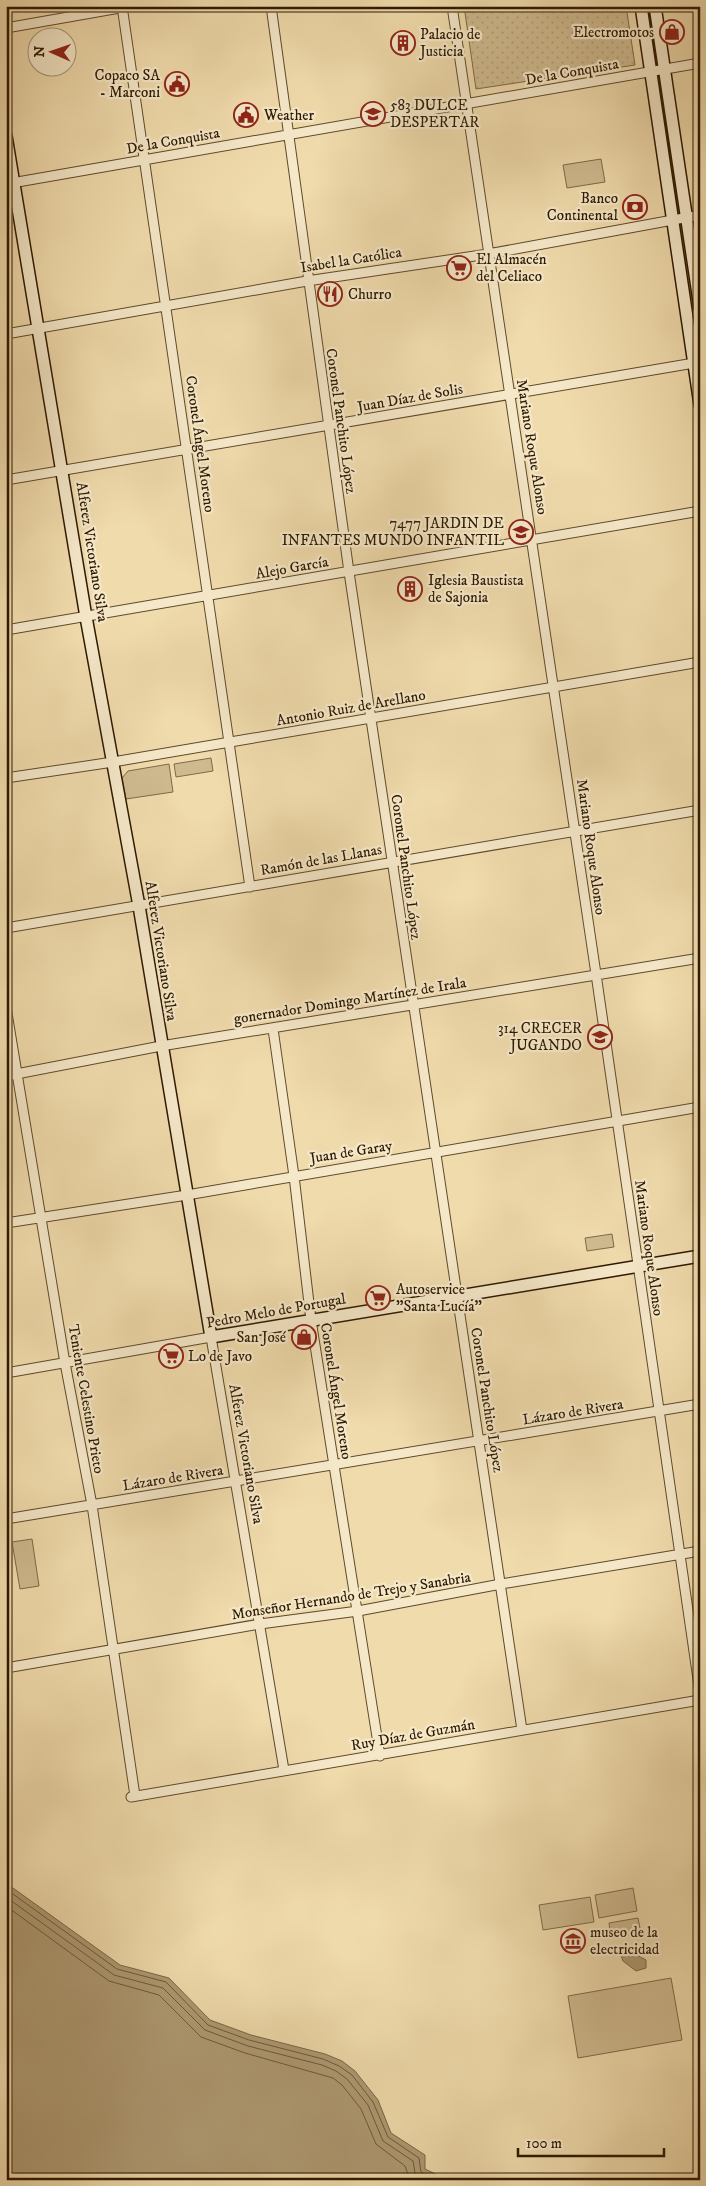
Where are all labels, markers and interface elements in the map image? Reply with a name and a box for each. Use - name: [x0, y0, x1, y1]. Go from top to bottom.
- shop icon: Electromotos: [659, 19, 685, 45]
- place label: Electromotos: [573, 23, 654, 42]
- place label: Palacio de Justicia: [418, 25, 481, 61]
- north arrow: [28, 28, 78, 78]
- building icon: Palacio de Justicia: [390, 30, 416, 56]
- text: N: [31, 45, 49, 58]
- street label: De la Conquista: [524, 54, 621, 90]
- place label: Copaco SA - Marconi: [94, 66, 160, 102]
- public building icon: Copaco SA - Marconi: [164, 71, 190, 97]
- place label: 583 DULCE DESPERTAR: [390, 96, 479, 132]
- school or university icon: 583 DULCE DESPERTAR: [360, 101, 386, 127]
- public building icon: Weather: [233, 102, 259, 128]
- place label: Weather: [263, 106, 314, 125]
- street label: De la Conquista: [125, 123, 222, 159]
- place label: Banco Continental: [547, 189, 618, 225]
- bank icon: Banco Continental: [622, 194, 648, 220]
- street label: Isabel la Católica: [299, 243, 404, 277]
- place label: El Almacén del Celiaco: [476, 250, 547, 286]
- supermarket icon: El Almacén del Celiaco: [446, 255, 472, 281]
- restaurant icon: Churro: [317, 281, 343, 307]
- place label: Churro: [348, 285, 391, 304]
- street label: Coronel Panchito López: [321, 347, 361, 495]
- street label: Coronel Ángel Moreno: [181, 374, 220, 514]
- street label: Mariano Roque Alonso: [512, 378, 552, 516]
- street label: Juan Díaz de Solis: [354, 379, 464, 417]
- street label: Alferez Victoriano Silva: [72, 481, 113, 624]
- place label: 7477 JARDIN DE INFANTES MUNDO INFANTIL: [282, 514, 504, 550]
- school or university icon: 7477 JARDIN DE INFANTES MUNDO INFANTIL: [508, 519, 534, 545]
- street label: Alejo García: [254, 552, 330, 584]
- place label: Iglesia Baustista de Sajonia: [428, 571, 524, 607]
- building icon: Iglesia Baustista de Sajonia: [397, 576, 423, 602]
- street label: Antonio Ruiz de Arellano: [275, 686, 427, 730]
- street label: Mariano Roque Alonso: [572, 778, 610, 916]
- street label: Coronel Panchito López: [386, 793, 426, 941]
- street label: Ramón de las Llanas: [259, 840, 383, 880]
- street label: Alferez Victoriano Silva: [141, 880, 182, 1023]
- street label: gonernador Domingo Martínez de Irala: [232, 973, 468, 1029]
- place label: 314 CRECER JUGANDO: [498, 1019, 582, 1055]
- school or university icon: 314 CRECER JUGANDO: [587, 1024, 613, 1050]
- street label: Juan de Garay: [306, 1136, 394, 1168]
- street label: Mariano Roque Alonso: [630, 1179, 668, 1317]
- place label: Autoservice "Santa Lucía": [396, 1280, 482, 1316]
- supermarket icon: Autoservice "Santa Lucía": [365, 1285, 391, 1311]
- street label: Pedro Melo de Portugal: [205, 1289, 348, 1333]
- street label: Coronel Ángel Moreno: [316, 1321, 357, 1461]
- street label: Teniente Celestino Prieto: [64, 1323, 108, 1475]
- shop icon: San José: [291, 1324, 317, 1350]
- street label: Coronel Panchito López: [466, 1326, 508, 1474]
- place label: San José: [237, 1328, 287, 1347]
- supermarket icon: Lo de Javo: [158, 1343, 184, 1369]
- place label: Lo de Javo: [188, 1347, 252, 1366]
- street label: Alferez Victoriano Silva: [224, 1383, 268, 1526]
- street label: Lázaro de Rivera: [521, 1395, 625, 1429]
- street label: Lázaro de Rivera: [121, 1461, 225, 1495]
- street label: Monseñor Hernando de Trejo y Sanabria: [230, 1568, 473, 1624]
- street label: Ruy Díaz de Guzmán: [350, 1715, 477, 1755]
- place label: museo de la electricidad: [590, 1923, 660, 1959]
- museum icon: museo de la electricidad: [560, 1928, 586, 1954]
- scale bar: [518, 2126, 665, 2158]
- text: 100 m: [526, 2134, 562, 2153]

